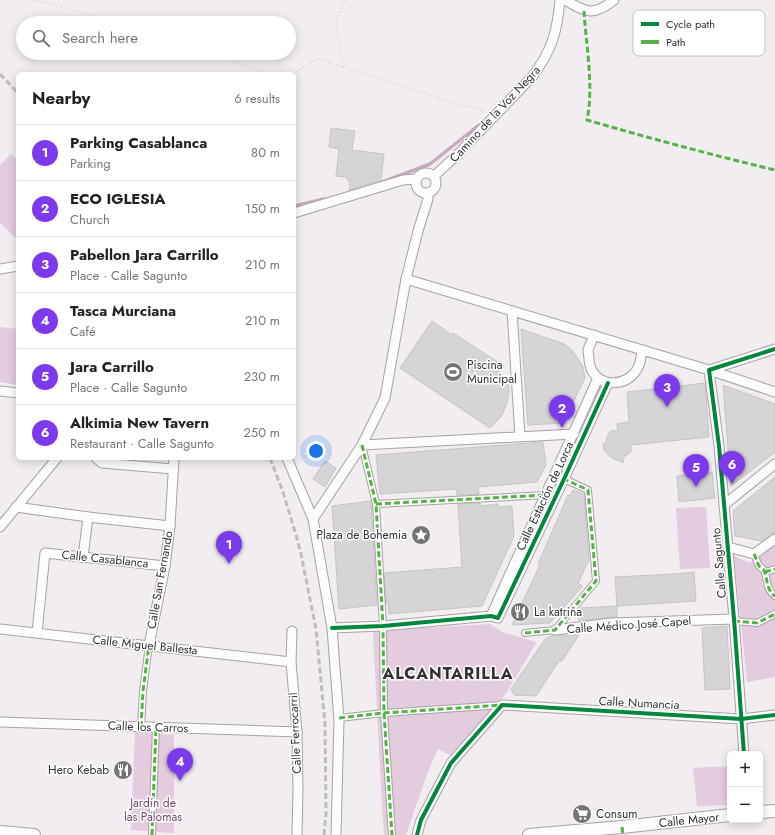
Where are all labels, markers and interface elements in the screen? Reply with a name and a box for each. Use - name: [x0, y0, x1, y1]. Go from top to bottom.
- legend: [633, 10, 765, 56]
- search box: [16, 16, 296, 60]
- text: Cycle path: [666, 16, 715, 32]
- icon: search: [30, 27, 52, 49]
- text: Search here: [62, 27, 138, 49]
- text: Path: [666, 34, 685, 50]
- street label: Camino de la Voz Negra: [445, 61, 545, 166]
- text: Nearby: [32, 86, 90, 110]
- text: 6 results: [234, 89, 280, 108]
- text: Parking Casablanca: [70, 132, 207, 154]
- text: 1: [42, 143, 48, 162]
- text: 80 m: [251, 143, 280, 162]
- text: Parking: [70, 154, 111, 173]
- text: ECO IGLESIA: [70, 188, 166, 210]
- text: 2: [41, 199, 49, 218]
- text: 150 m: [245, 199, 280, 218]
- text: Church: [70, 210, 110, 229]
- text: Pabellon Jara Carrillo: [70, 244, 219, 266]
- text: 3: [41, 255, 49, 274]
- text: 210 m: [245, 255, 280, 274]
- text: Place · Calle Sagunto: [70, 266, 187, 285]
- text: Tasca Murciana: [70, 300, 176, 322]
- text: 4: [40, 311, 50, 330]
- text: 210 m: [245, 311, 280, 330]
- text: Café: [70, 322, 96, 341]
- text: Jara Carrillo: [70, 356, 154, 378]
- place label: Piscina Municipal: [467, 356, 517, 388]
- sports icon: Piscina Municipal: [442, 361, 464, 383]
- text: 5: [41, 367, 49, 386]
- text: 230 m: [244, 367, 280, 386]
- pin: 3: [654, 374, 680, 407]
- text: Place · Calle Sagunto: [70, 378, 187, 397]
- pin: 2: [549, 395, 575, 428]
- text: Alkimia New Tavern: [70, 412, 209, 434]
- text: 6: [41, 423, 49, 442]
- text: 250 m: [243, 423, 280, 442]
- text: Restaurant · Calle Sagunto: [70, 434, 214, 453]
- street label: Calle Estación de Lorca: [512, 438, 578, 554]
- your location: [306, 441, 326, 461]
- pin: 6: [719, 451, 745, 484]
- pin: 5: [683, 454, 709, 487]
- place icon: Plaza de Bohemia: [410, 524, 432, 546]
- place label: Plaza de Bohemia: [316, 526, 407, 544]
- street label: Calle Sagunto: [707, 527, 731, 599]
- street label: Calle San Fernando: [143, 529, 178, 630]
- pin: 1: [216, 531, 242, 564]
- street label: Calle Casablanca: [61, 545, 149, 573]
- restaurant icon: La katrina: [509, 601, 531, 623]
- place label: La katrina: [534, 603, 582, 621]
- street label: Calle Médico José Capel: [566, 612, 692, 638]
- street label: Calle Miguel Ballesta: [92, 631, 199, 659]
- district label: ALCANTARILLA: [382, 662, 513, 685]
- street label: Calle Ferrocarril: [284, 692, 306, 774]
- street label: Calle Numancia: [598, 692, 680, 714]
- street label: Calle los Carros: [107, 717, 189, 737]
- pin: 4: [167, 748, 193, 781]
- map controls: [727, 751, 763, 823]
- button: +: [727, 751, 763, 787]
- restaurant icon: Hero Kebab: [112, 759, 134, 781]
- place label: Hero Kebab: [48, 761, 109, 779]
- button: −: [727, 787, 763, 823]
- park label: Jardín de las Palomas: [124, 794, 182, 826]
- supermarket icon: Consum: [571, 803, 593, 825]
- place label: Consum: [596, 805, 638, 823]
- street label: Calle Mayor: [658, 808, 721, 832]

